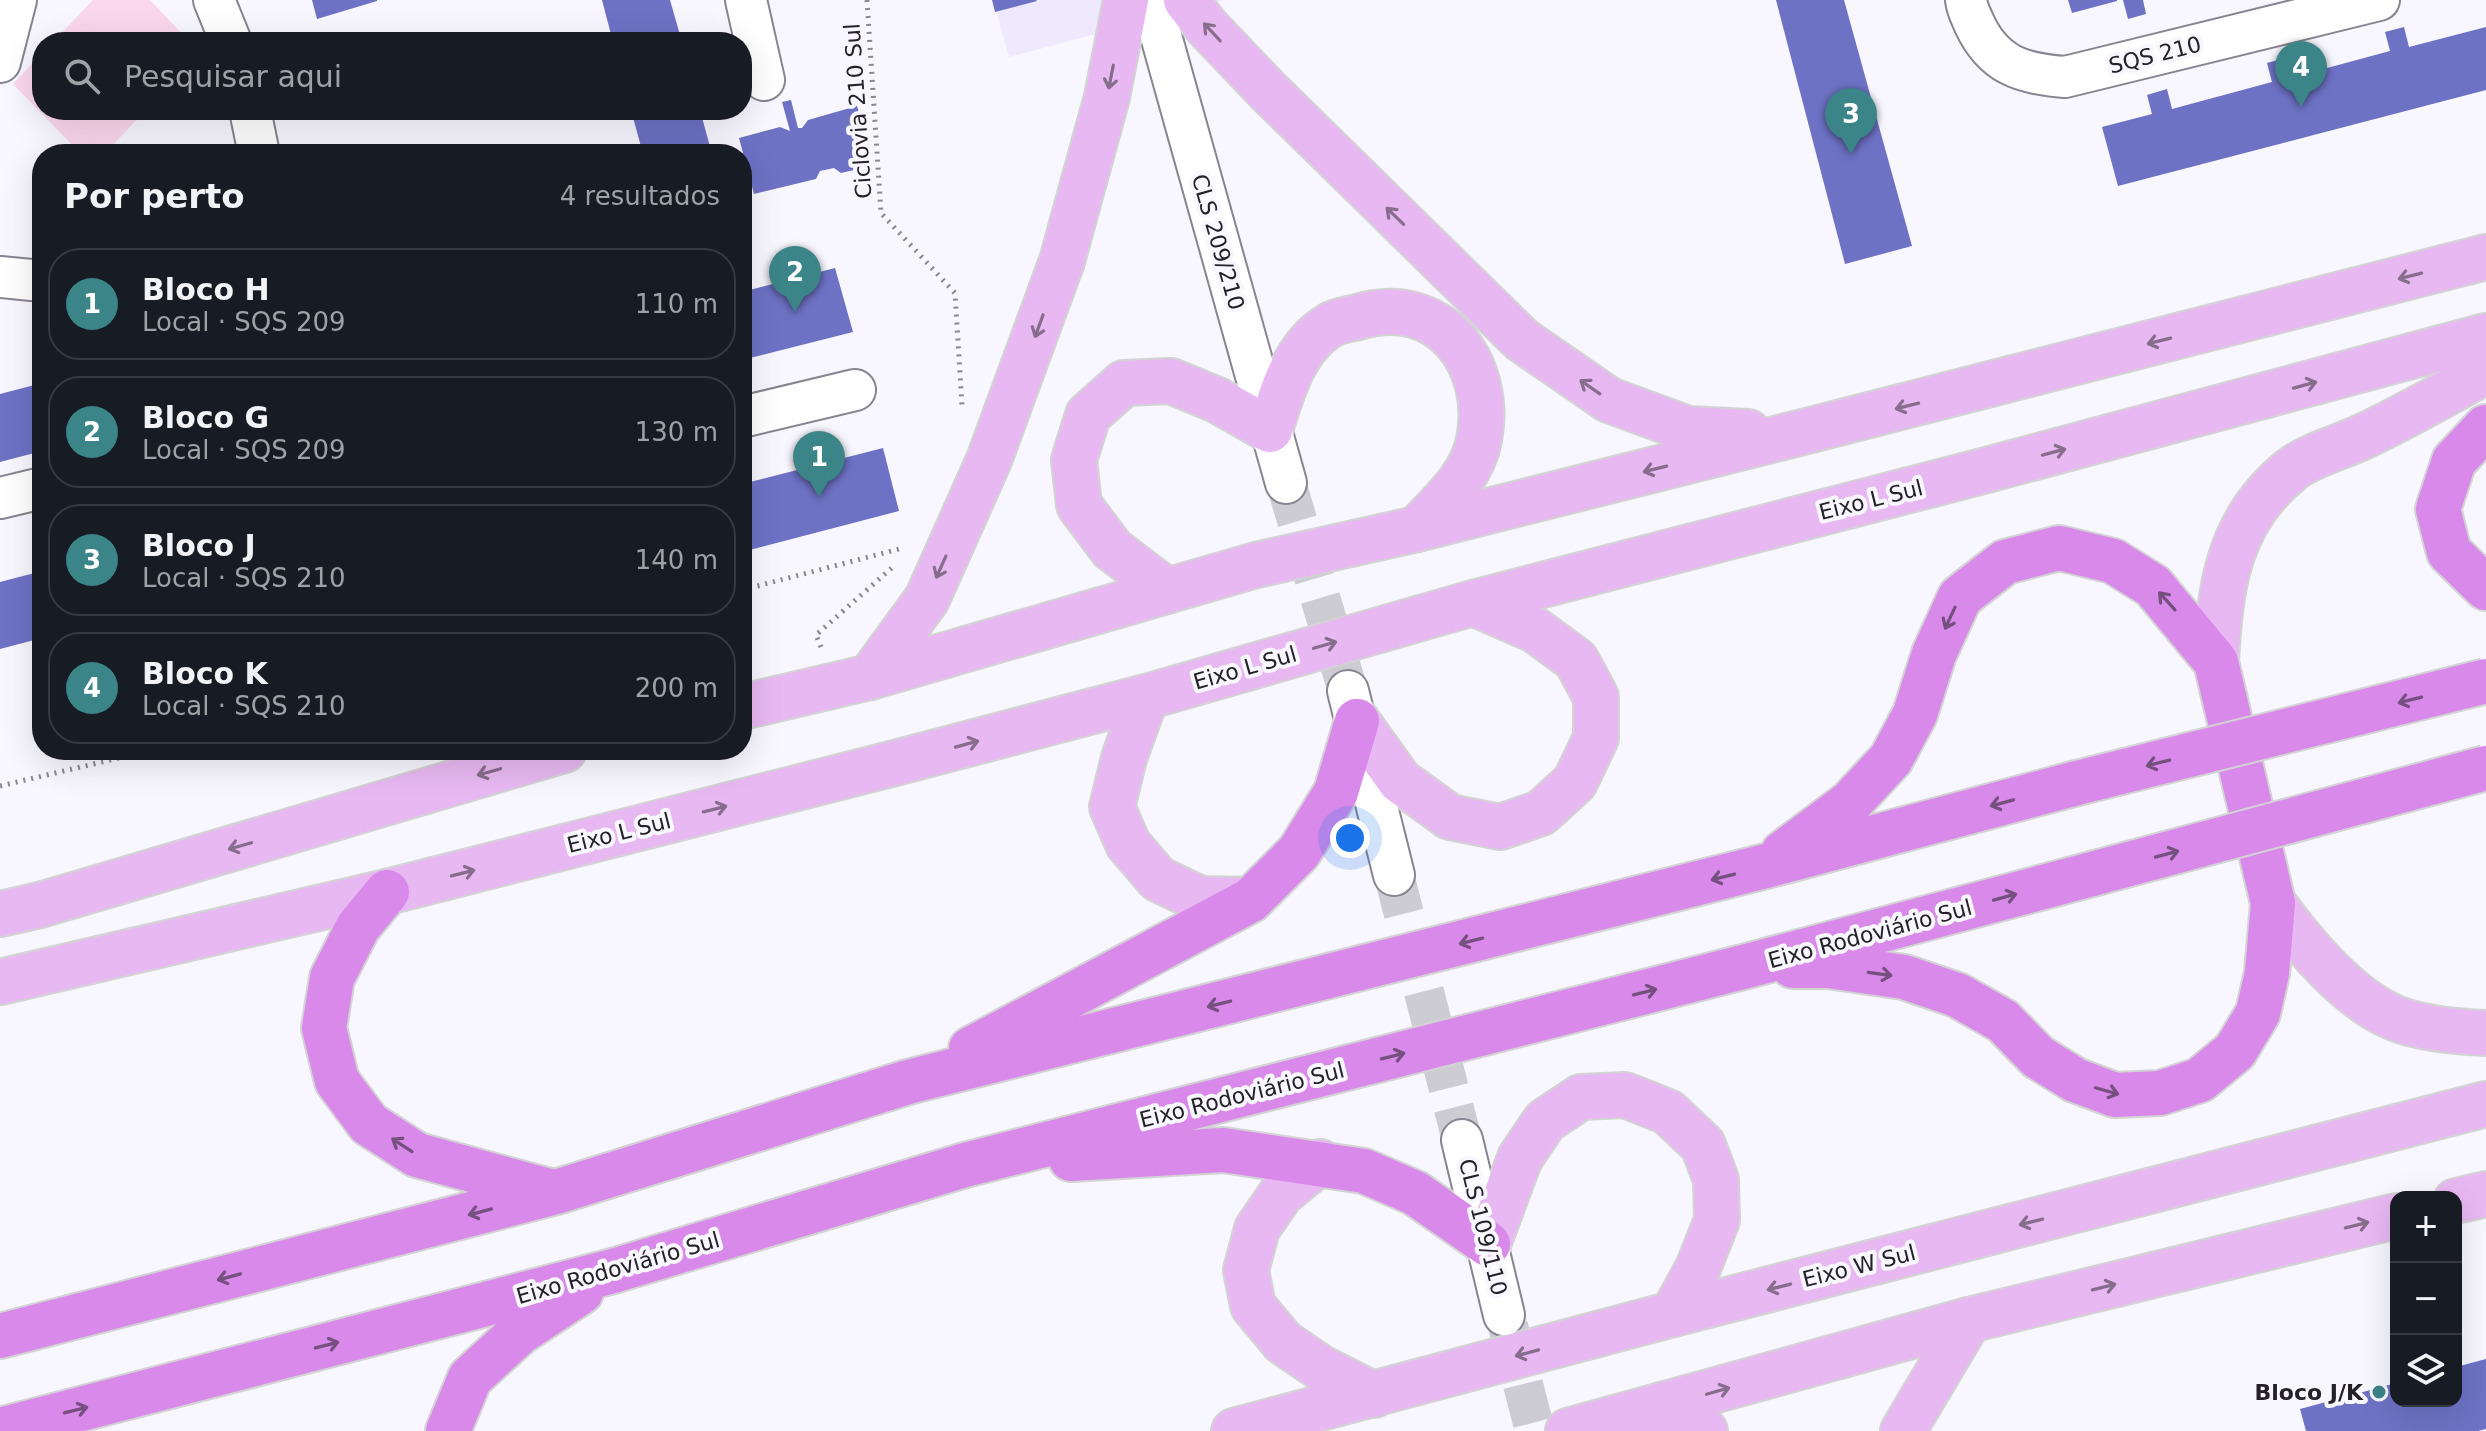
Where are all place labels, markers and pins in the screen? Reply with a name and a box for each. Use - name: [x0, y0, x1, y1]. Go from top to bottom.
- pin: 4: [2275, 41, 2327, 107]
- pin: 3: [1825, 88, 1877, 154]
- pin: 2: [769, 246, 821, 312]
- pin: 1: [793, 431, 845, 497]
- place label: Bloco J/K: [2254, 1380, 2364, 1405]
- marker: Bloco J/K: [2370, 1383, 2388, 1401]

